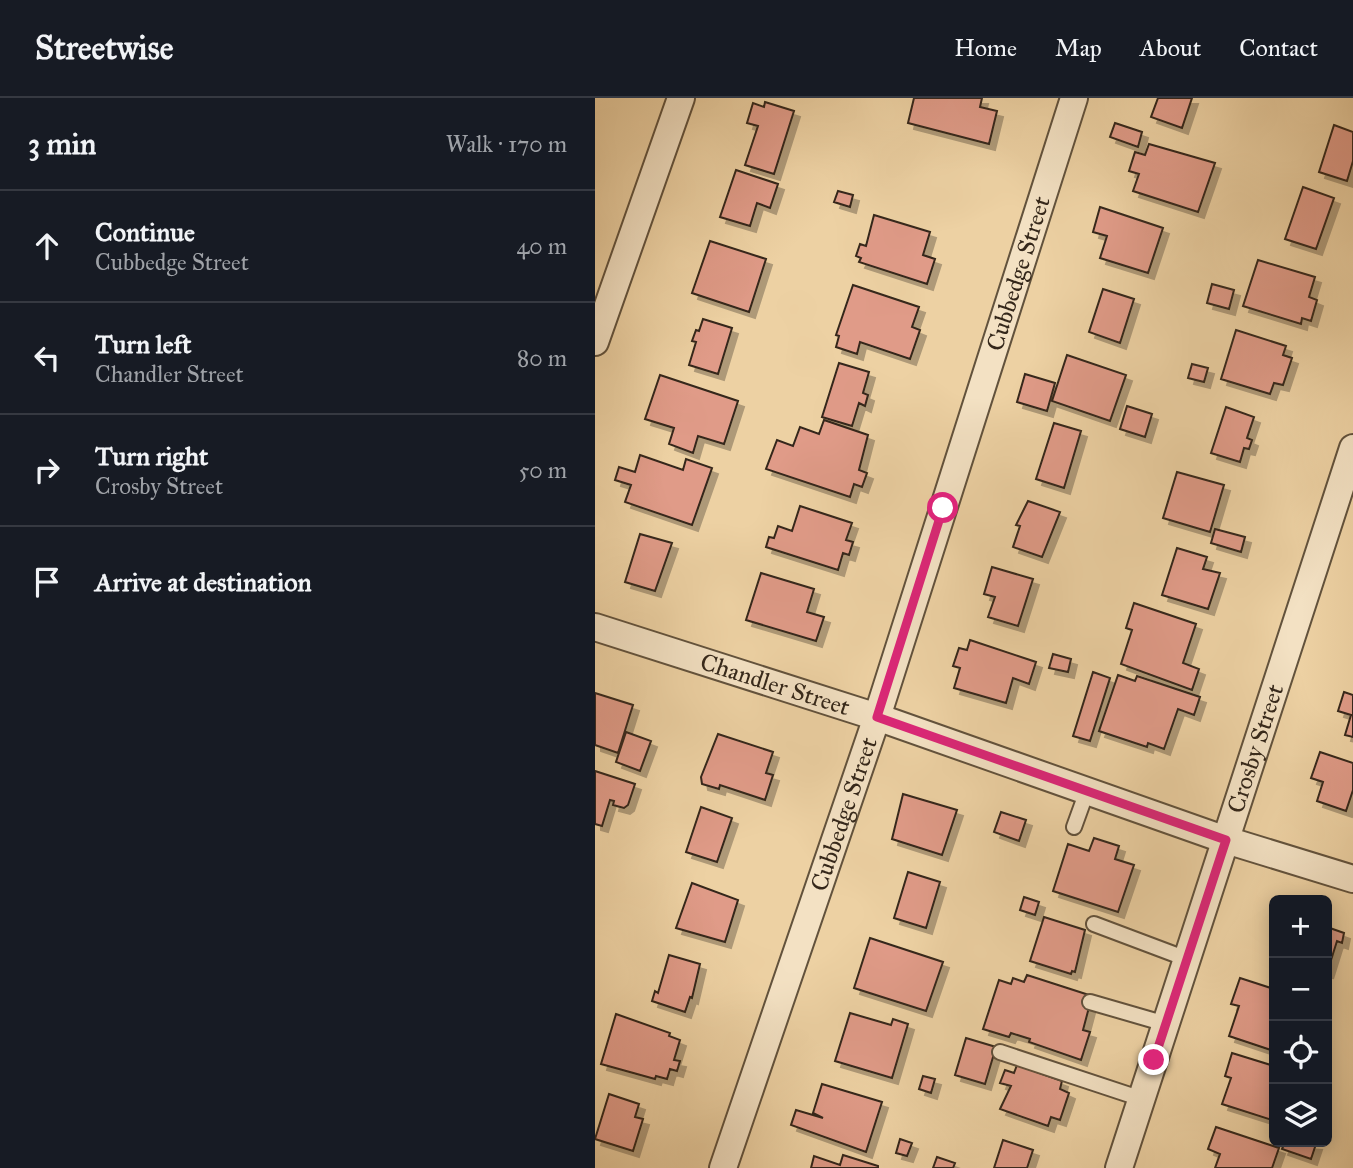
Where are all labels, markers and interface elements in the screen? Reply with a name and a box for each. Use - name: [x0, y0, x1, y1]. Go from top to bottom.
- text: Streetwise: [35, 28, 173, 68]
- text: Home: [954, 33, 1017, 63]
- text: Map: [1055, 33, 1102, 63]
- text: About: [1140, 33, 1201, 63]
- text: Contact: [1239, 33, 1318, 63]
- text: 3 min: [28, 126, 96, 162]
- text: Walk · 170 m: [446, 130, 567, 158]
- street label: Cubbedge Street: [980, 192, 1057, 355]
- text: Continue: [95, 216, 195, 248]
- icon: ahead: [28, 227, 66, 265]
- text: 40 m: [517, 232, 567, 260]
- text: Cubbedge Street: [95, 248, 249, 276]
- text: Turn left: [95, 328, 191, 360]
- icon: left: [28, 339, 66, 377]
- text: 80 m: [517, 344, 567, 372]
- text: Chandler Street: [95, 360, 244, 388]
- text: Turn right: [95, 440, 208, 472]
- icon: right: [28, 451, 66, 489]
- text: 50 m: [519, 456, 567, 484]
- text: Crosby Street: [95, 472, 223, 500]
- route start: [927, 492, 958, 523]
- icon: arrive: [28, 563, 66, 601]
- text: Arrive at destination: [95, 566, 312, 598]
- street label: Chandler Street: [697, 647, 854, 722]
- street label: Crosby Street: [1220, 680, 1290, 817]
- street label: Cubbedge Street: [804, 733, 884, 895]
- map controls: [1269, 895, 1332, 1147]
- button: +: [1269, 895, 1332, 958]
- button: −: [1269, 958, 1332, 1021]
- button: locate: [1269, 1021, 1332, 1084]
- route end: [1138, 1044, 1169, 1075]
- button: layers: [1269, 1084, 1332, 1147]

